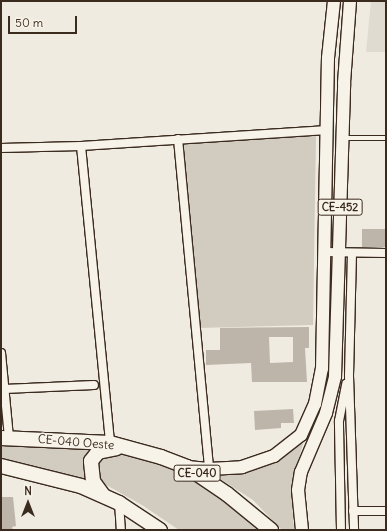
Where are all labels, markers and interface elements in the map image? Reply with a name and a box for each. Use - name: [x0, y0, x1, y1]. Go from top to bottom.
- scale bar: [10, 8, 79, 34]
- text: 50 m: [15, 15, 43, 30]
- road number: CE-452: [317, 198, 363, 216]
- street label: CE-040 Oeste: [37, 431, 115, 453]
- road number: CE-040: [173, 464, 221, 482]
- north arrow: [8, 483, 48, 523]
- text: N: [24, 484, 32, 498]

